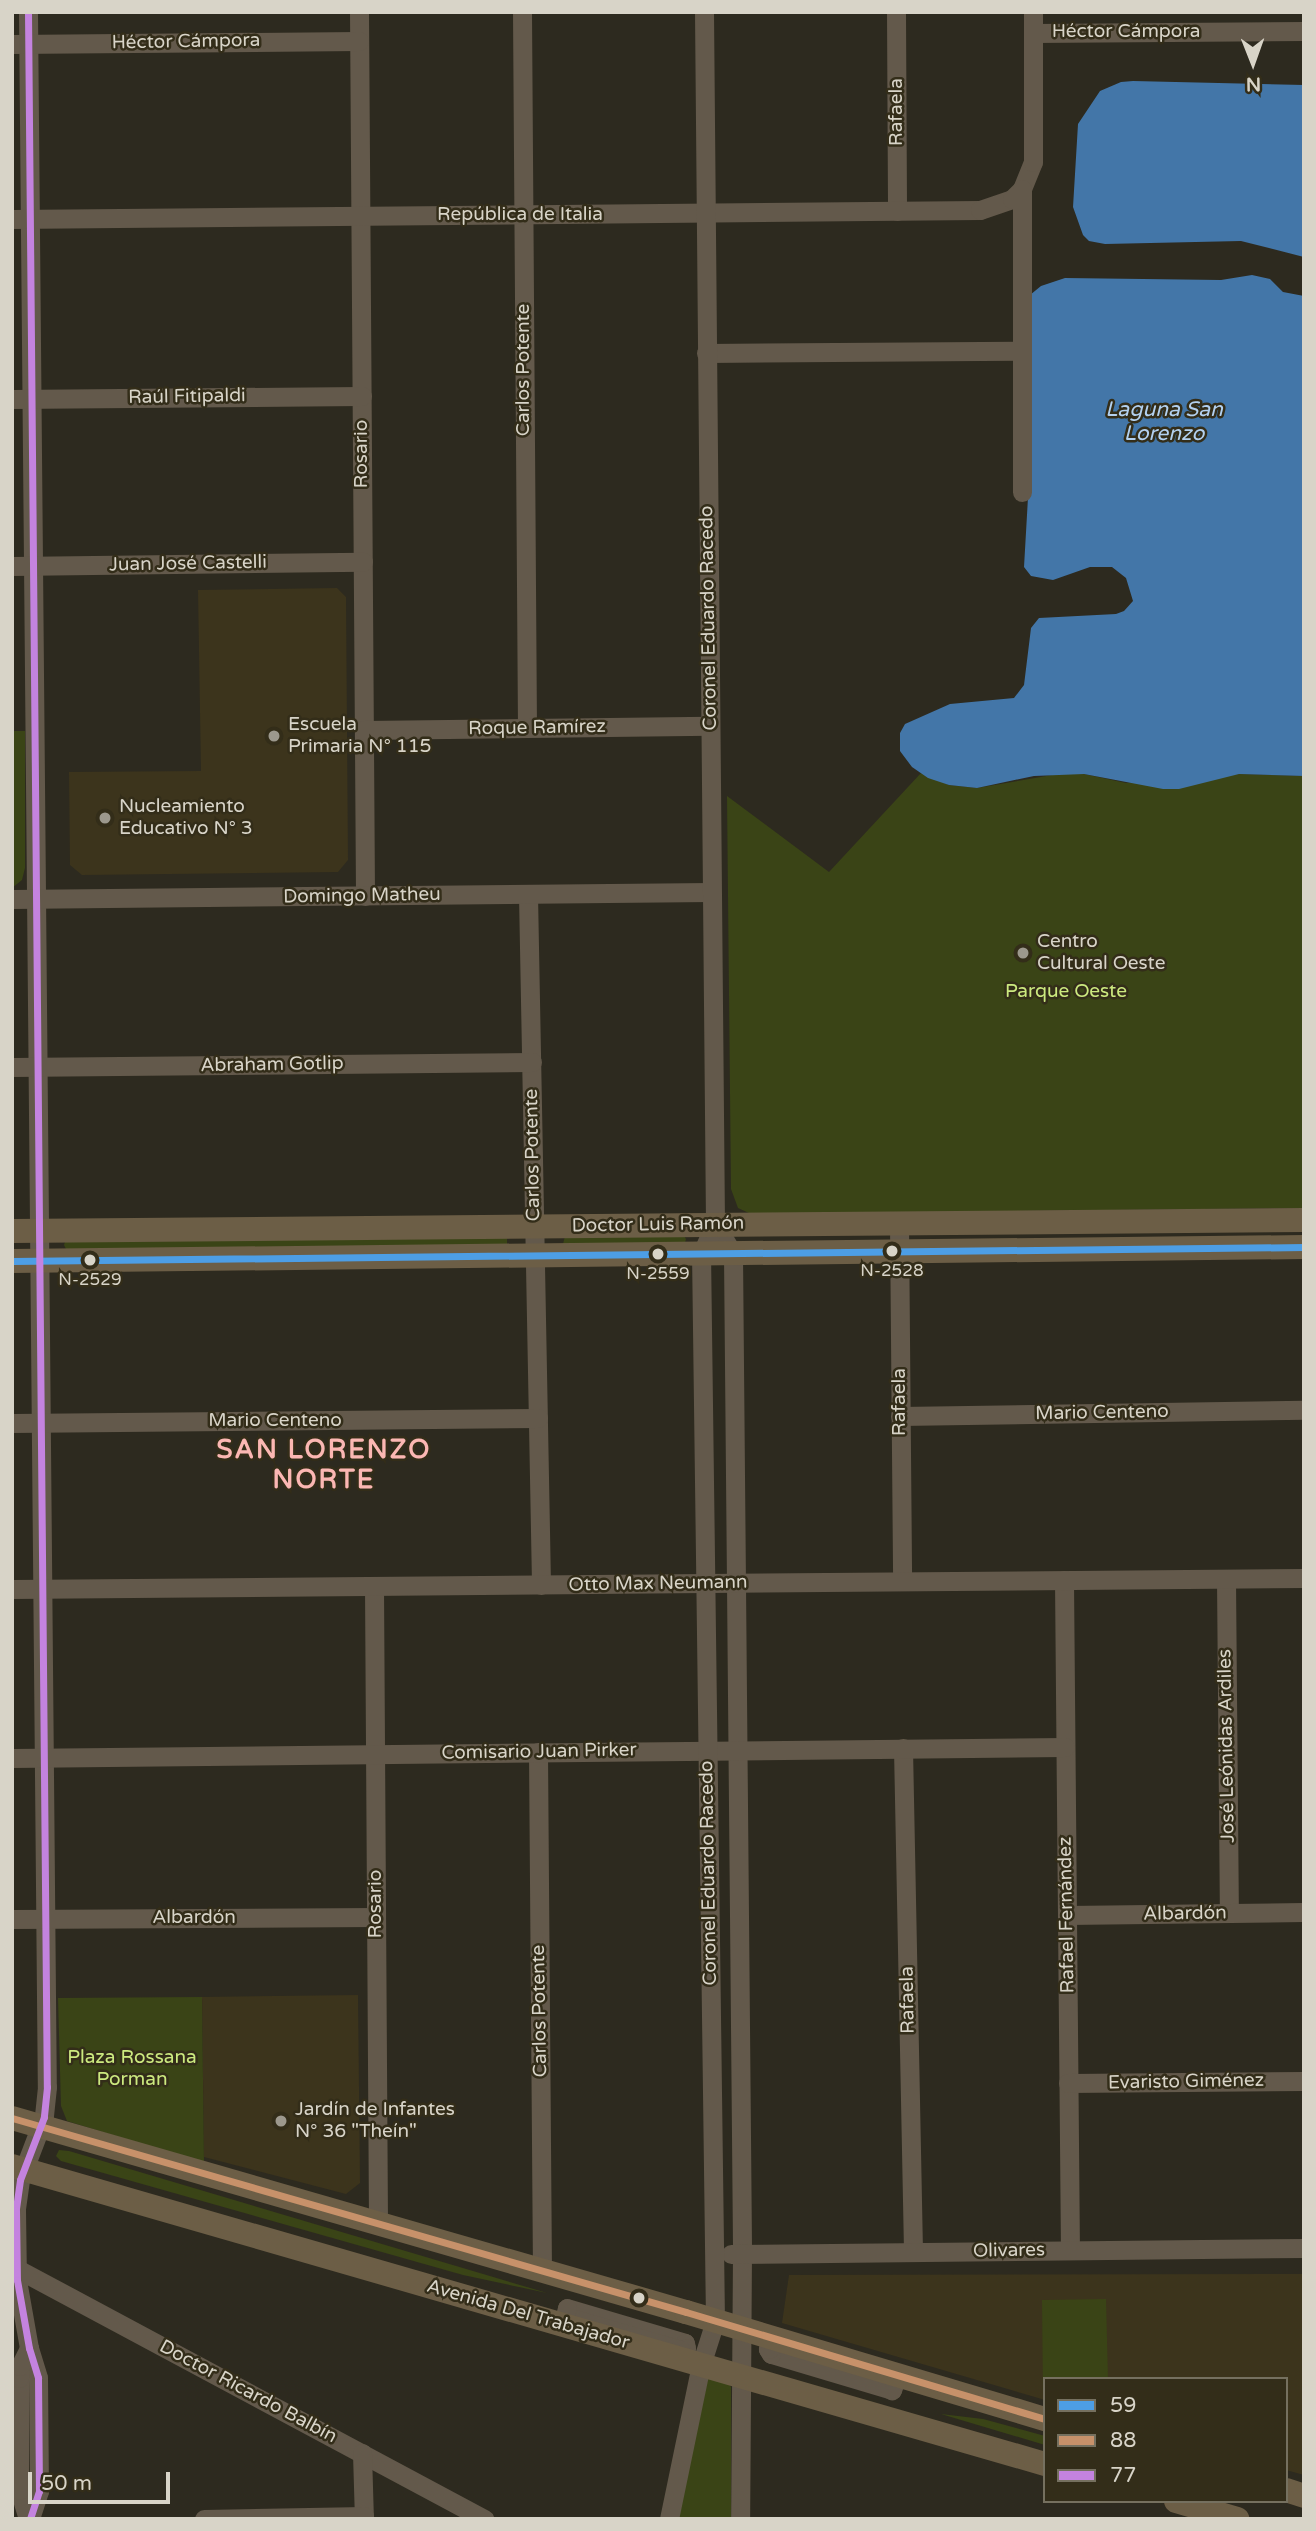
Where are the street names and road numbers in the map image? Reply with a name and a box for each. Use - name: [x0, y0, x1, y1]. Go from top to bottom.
- street label: Héctor Cámpora: [1052, 21, 1200, 43]
- street label: Héctor Cámpora: [111, 29, 261, 55]
- street label: Rafaela: [886, 78, 908, 146]
- street label: República de Italia: [437, 204, 603, 226]
- street label: Carlos Potente: [513, 304, 535, 436]
- street label: Raúl Fitipaldi: [128, 385, 246, 409]
- street label: Rosario: [351, 420, 373, 488]
- street label: Coronel Eduardo Racedo: [696, 505, 722, 731]
- street label: Juan José Castelli: [109, 551, 267, 577]
- street label: Roque Ramírez: [468, 715, 606, 741]
- street label: Domingo Matheu: [283, 883, 441, 909]
- street label: Abraham Gotlip: [200, 1052, 344, 1078]
- street label: Carlos Potente: [520, 1089, 546, 1221]
- street label: Doctor Luis Ramón: [572, 1212, 744, 1238]
- street label: Rafaela: [889, 1368, 911, 1436]
- street label: Mario Centeno: [1035, 1400, 1169, 1426]
- street label: Mario Centeno: [208, 1410, 342, 1432]
- street label: Otto Max Neumann: [568, 1571, 748, 1597]
- street label: José Leónidas Ardiles: [1214, 1649, 1240, 1843]
- street label: Comisario Juan Pirker: [441, 1739, 637, 1765]
- street label: Coronel Eduardo Racedo: [696, 1760, 722, 1986]
- street label: Rafael Fernández: [1054, 1836, 1080, 1994]
- street label: Rosario: [365, 1870, 387, 1938]
- street label: Albardón: [1143, 1902, 1227, 1926]
- street label: Albardón: [152, 1907, 236, 1929]
- street label: Carlos Potente: [527, 1945, 553, 2077]
- street label: Rafaela: [896, 1966, 920, 2034]
- street label: Evaristo Giménez: [1108, 2069, 1264, 2095]
- street label: Olivares: [973, 2239, 1045, 2263]
- street label: Avenida Del Trabajador: [424, 2275, 632, 2355]
- street label: Doctor Ricardo Balbín: [155, 2335, 341, 2449]

